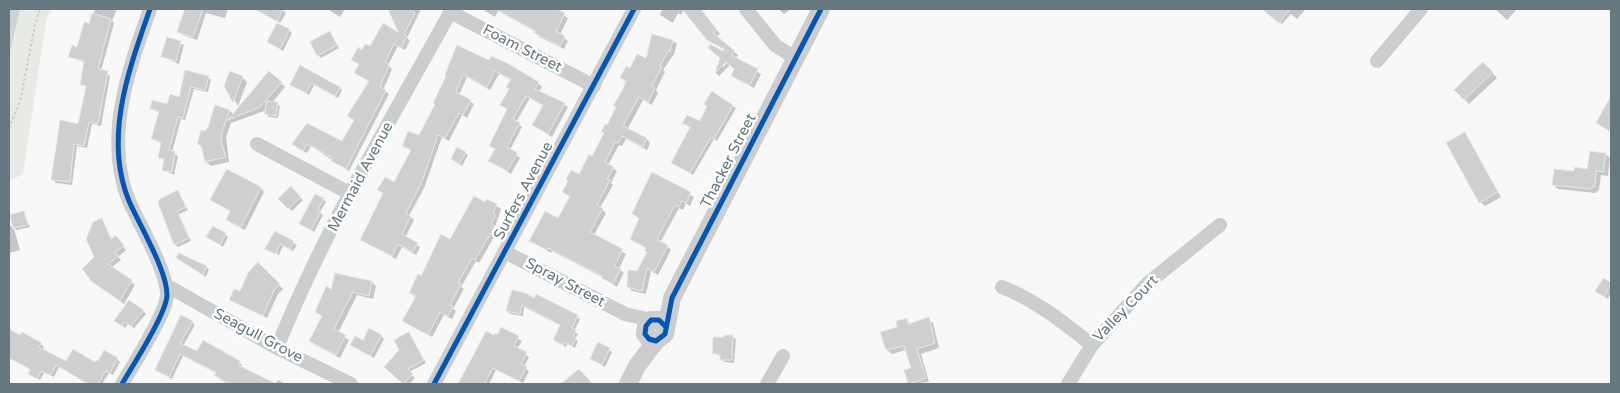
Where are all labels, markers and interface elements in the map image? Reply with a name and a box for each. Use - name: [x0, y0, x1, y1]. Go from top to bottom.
- street label: Foam Street: [479, 21, 565, 77]
- street label: Thacker Street: [697, 111, 761, 211]
- street label: Mermaid Avenue: [325, 119, 397, 235]
- street label: Surfers Avenue: [491, 139, 557, 243]
- street label: Spray Street: [522, 255, 608, 311]
- street label: Valley Court: [1090, 272, 1162, 346]
- street label: Seagull Grove: [210, 305, 306, 367]

